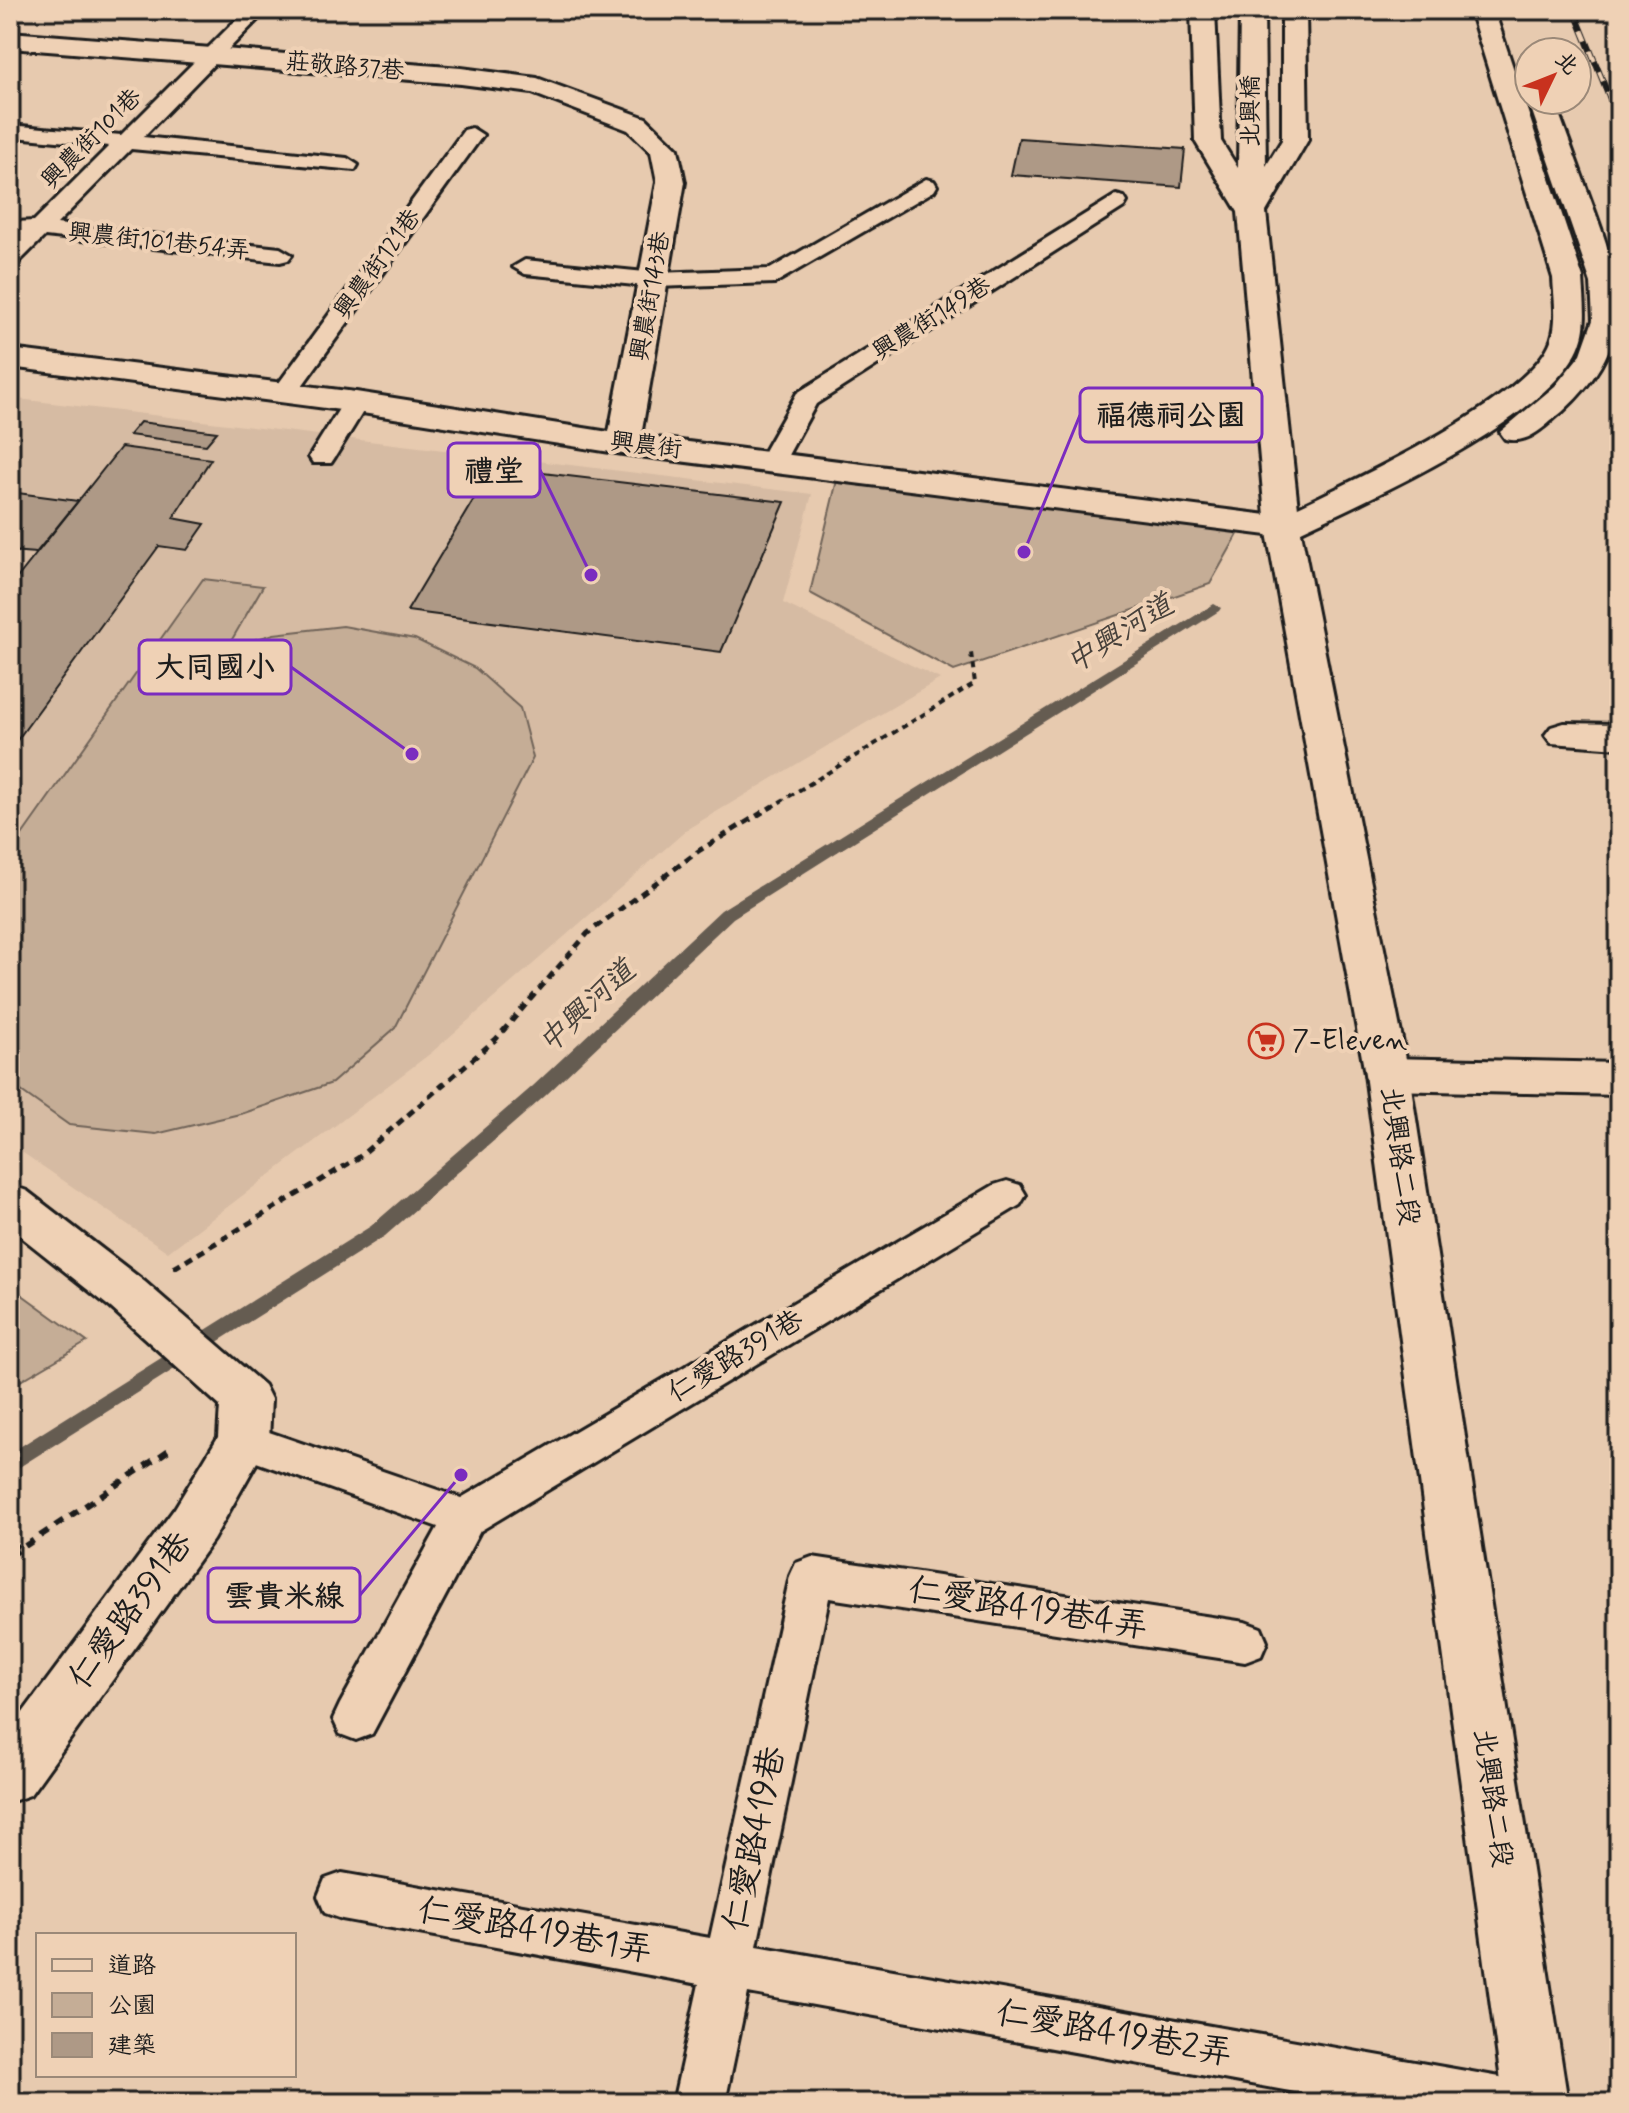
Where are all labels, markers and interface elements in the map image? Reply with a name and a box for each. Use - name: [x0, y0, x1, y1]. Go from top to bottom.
- north arrow: [1513, 36, 1593, 116]
- street label: 莊敬路37巷: [284, 46, 406, 88]
- text: 北: [1548, 46, 1584, 81]
- street label: 北興橋: [1236, 75, 1267, 147]
- street label: 興農街101巷: [35, 82, 149, 196]
- street label: 興農街121巷: [328, 203, 428, 325]
- street label: 興農街101巷54弄: [66, 217, 252, 267]
- street label: 興農街143巷: [624, 229, 678, 363]
- street label: 興農街149巷: [867, 270, 997, 368]
- callout: 福德祠公園: [1080, 388, 1262, 442]
- text: 福德祠公園: [1096, 397, 1246, 436]
- street label: 興農街: [608, 426, 684, 466]
- callout: 禮堂: [448, 443, 540, 497]
- text: 禮堂: [464, 453, 524, 492]
- water label: 中興河道: [1059, 584, 1184, 682]
- callout: 大同國小: [139, 640, 291, 694]
- text: 大同國小: [155, 649, 275, 688]
- water label: 中興河道: [530, 950, 646, 1062]
- supermarket icon: 7-Eleven: [1247, 1022, 1285, 1060]
- place label: 7-Eleven: [1292, 1023, 1407, 1060]
- street label: 北興路二段: [1371, 1084, 1427, 1228]
- street label: 仁愛路391巷: [661, 1301, 812, 1412]
- street label: 仁愛路391巷: [58, 1523, 204, 1699]
- callout: 雲貴米線: [208, 1568, 360, 1622]
- street label: 仁愛路419巷4弄: [905, 1568, 1151, 1650]
- text: 雲貴米線: [224, 1578, 344, 1617]
- street label: 北興路二段: [1464, 1726, 1520, 1870]
- street label: 仁愛路419巷: [713, 1742, 797, 1936]
- street label: 仁愛路419巷1弄: [414, 1888, 656, 1974]
- legend: [36, 1933, 296, 2077]
- text: 道路: [108, 1951, 156, 1982]
- text: 公園: [108, 1991, 156, 2022]
- street label: 仁愛路419巷2弄: [992, 1991, 1236, 2077]
- text: 建築: [108, 2031, 156, 2062]

